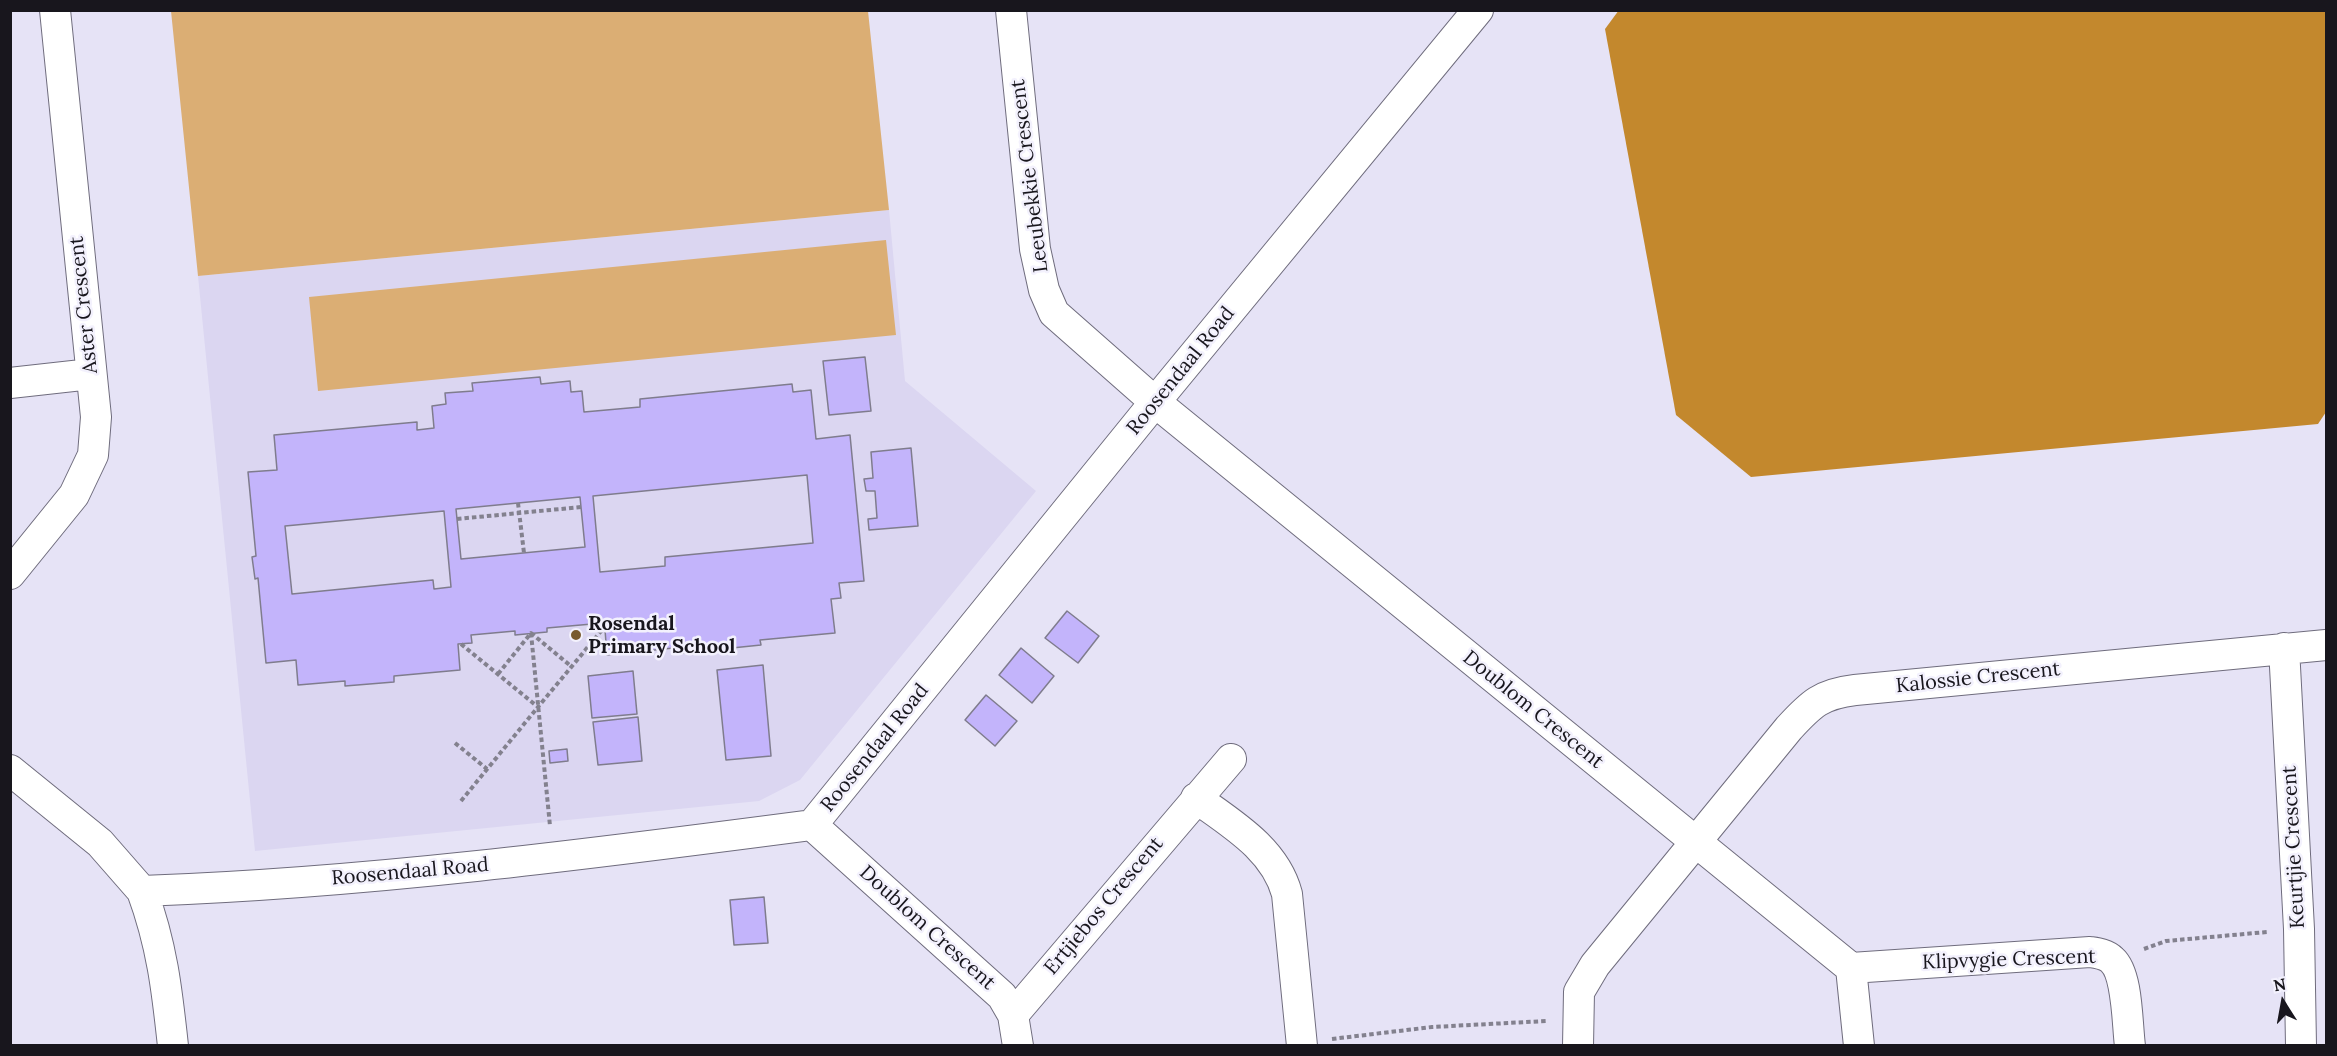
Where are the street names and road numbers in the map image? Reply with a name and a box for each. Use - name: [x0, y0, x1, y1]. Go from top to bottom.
- street label: Leeubekkie Crescent: [1006, 78, 1054, 274]
- street label: Aster Crescent: [65, 235, 103, 375]
- street label: Roosendaal Road: [1122, 302, 1240, 440]
- street label: Doublom Crescent: [1458, 646, 1608, 774]
- street label: Kalossie Crescent: [1895, 657, 2061, 699]
- street label: Roosendaal Road: [816, 679, 934, 817]
- street label: Keurtjie Crescent: [2278, 765, 2310, 929]
- street label: Ertjiebos Crescent: [1039, 832, 1169, 980]
- street label: Roosendaal Road: [330, 853, 490, 891]
- street label: Doublom Crescent: [854, 861, 1000, 995]
- street label: Klipvygie Crescent: [1922, 945, 2096, 975]

